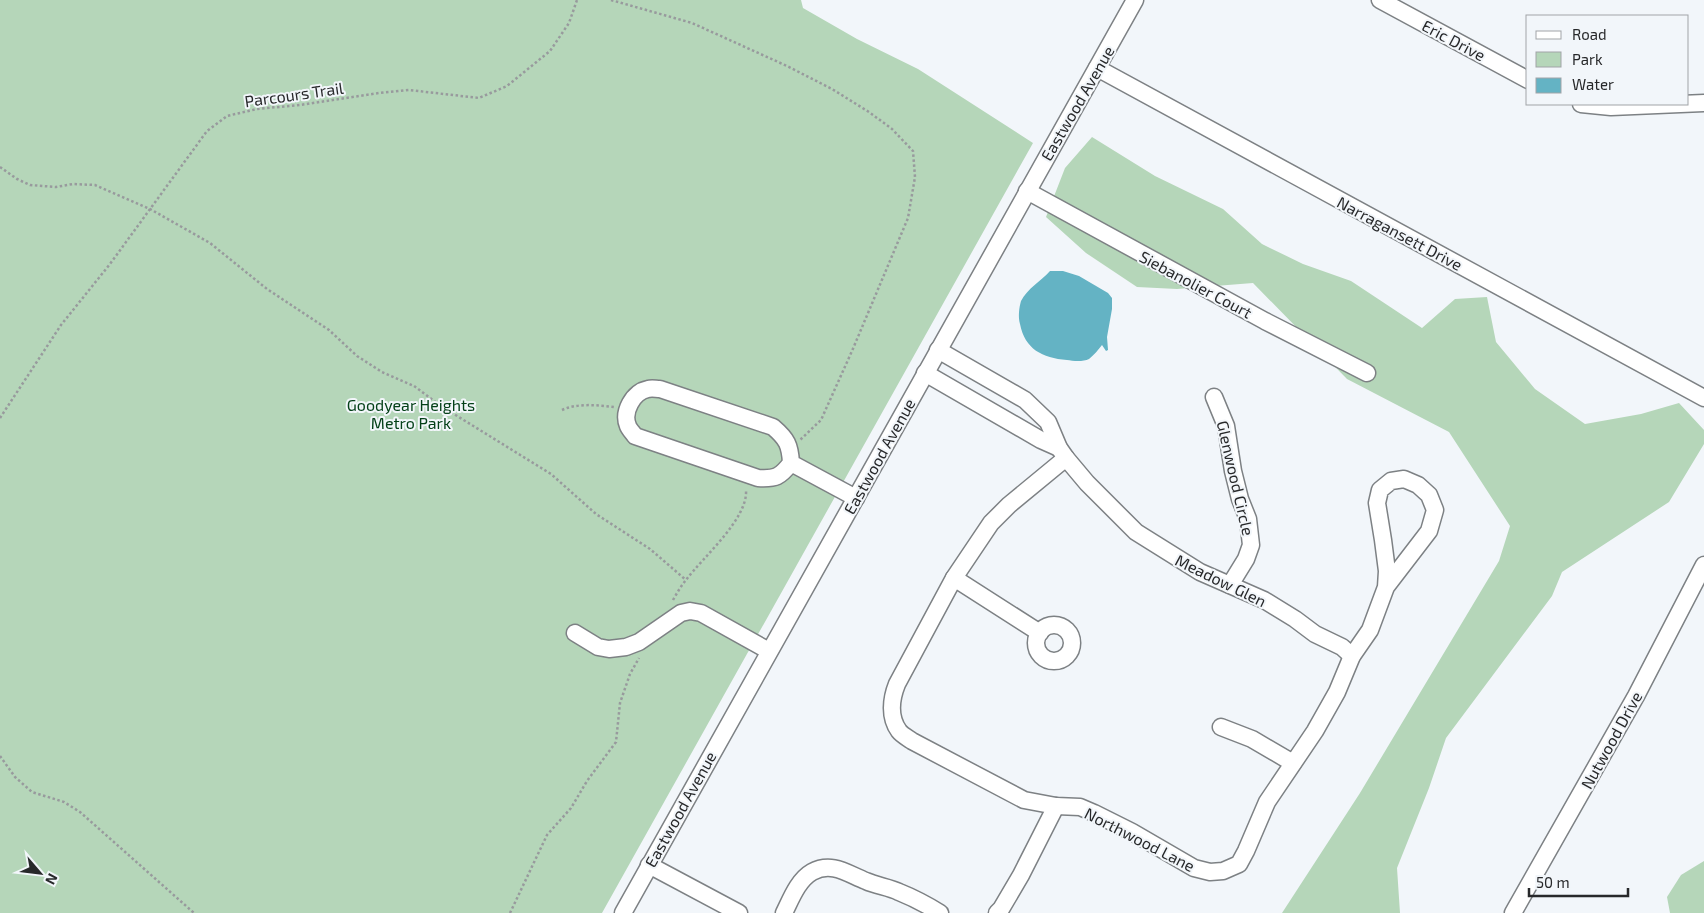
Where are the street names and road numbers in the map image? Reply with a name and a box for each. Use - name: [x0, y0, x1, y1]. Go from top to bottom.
- street label: Eric Drive: [1419, 15, 1489, 65]
- street label: Eastwood Avenue: [1036, 42, 1118, 164]
- street label: Parcours Trail: [243, 78, 345, 110]
- street label: Narragansett Drive: [1334, 192, 1466, 274]
- street label: Siebanolier Court: [1137, 246, 1255, 322]
- street label: Eastwood Avenue: [839, 395, 919, 517]
- street label: Glenwood Circle: [1214, 419, 1258, 537]
- street label: Meadow Glen: [1172, 550, 1270, 610]
- street label: Nutwood Drive: [1576, 688, 1646, 792]
- street label: Eastwood Avenue: [640, 748, 720, 870]
- street label: Northwood Lane: [1082, 803, 1198, 875]

